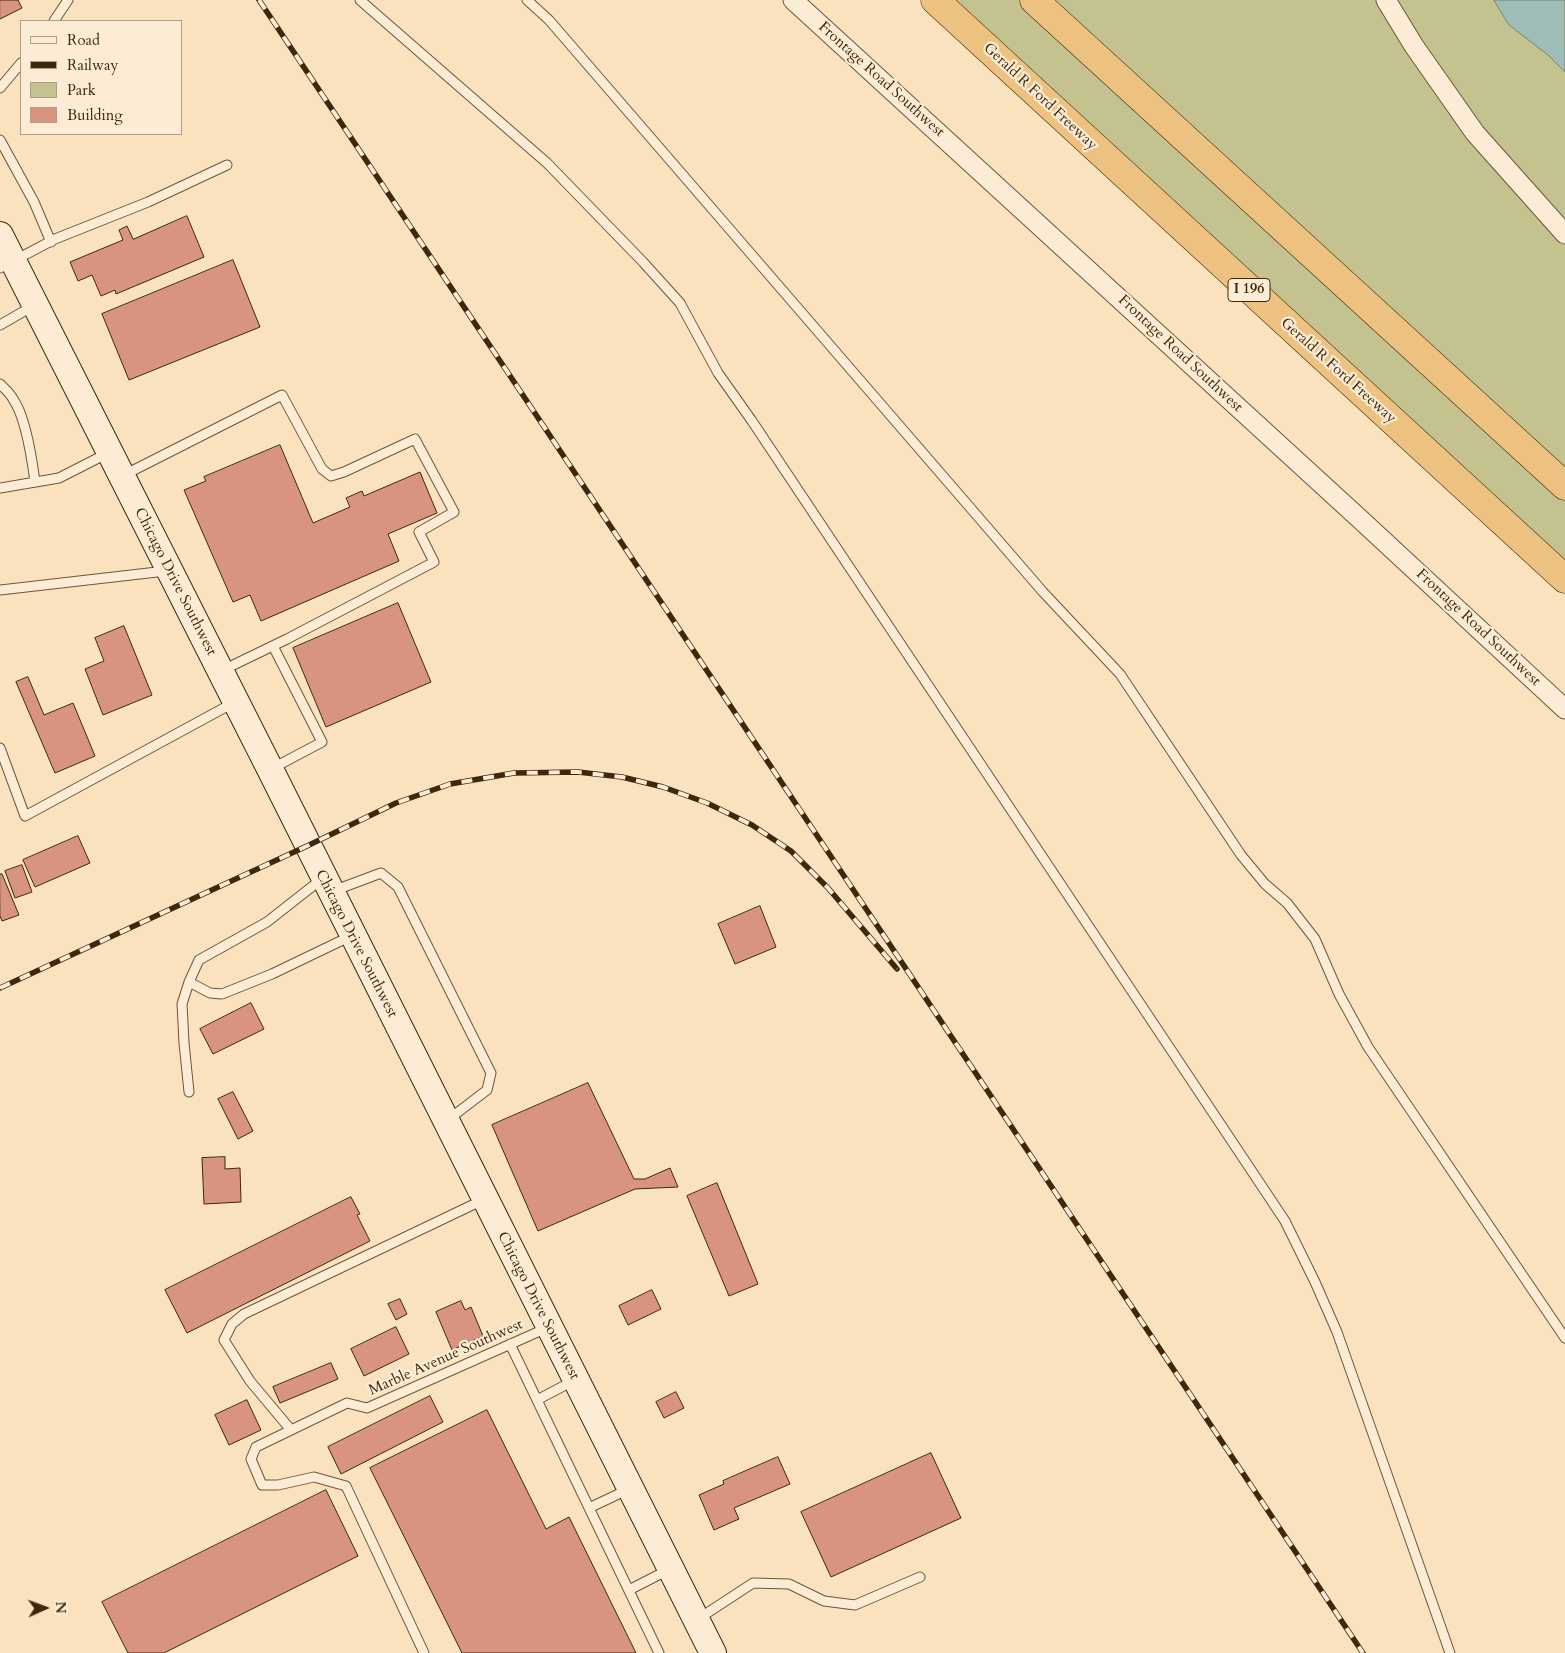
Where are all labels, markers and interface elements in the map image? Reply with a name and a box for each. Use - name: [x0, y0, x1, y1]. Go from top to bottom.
- street label: Frontage Road Southwest: [814, 19, 948, 141]
- legend: [20, 20, 182, 135]
- text: Road: [67, 30, 100, 50]
- street label: Gerald R Ford Freeway: [979, 40, 1101, 154]
- text: Railway: [67, 55, 118, 75]
- text: Park: [67, 80, 96, 100]
- text: Building: [67, 105, 123, 125]
- road number: I 196: [1228, 278, 1270, 302]
- street label: Frontage Road Southwest: [1114, 292, 1246, 416]
- street label: Gerald R Ford Freeway: [1277, 314, 1399, 428]
- street label: Chicago Drive Southwest: [130, 505, 220, 659]
- street label: Frontage Road Southwest: [1412, 566, 1544, 690]
- street label: Chicago Drive Southwest: [311, 867, 401, 1021]
- street label: Chicago Drive Southwest: [493, 1229, 583, 1383]
- street label: Marble Avenue Southwest: [366, 1316, 526, 1400]
- north arrow: [20, 1583, 70, 1633]
- text: N: [51, 1601, 70, 1614]

